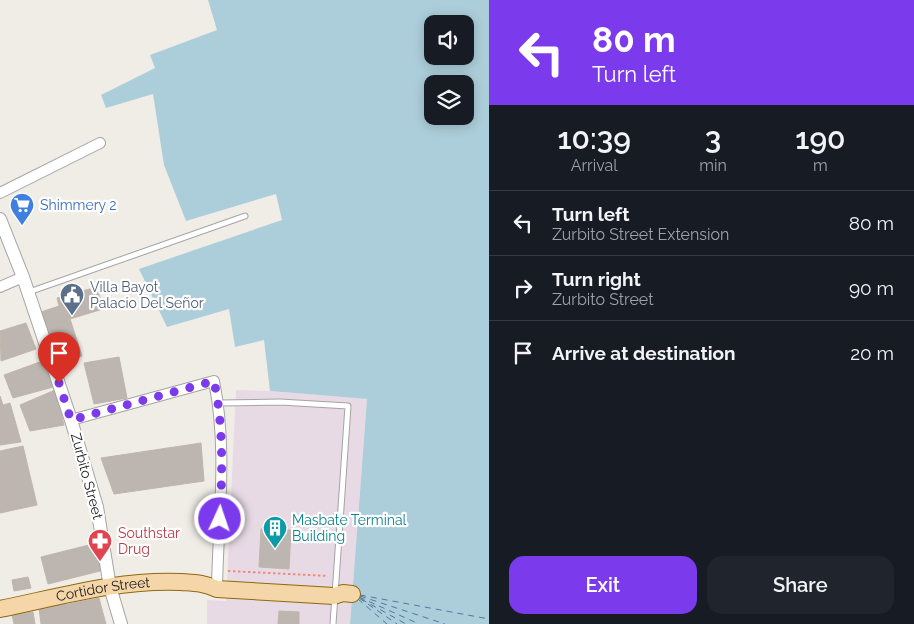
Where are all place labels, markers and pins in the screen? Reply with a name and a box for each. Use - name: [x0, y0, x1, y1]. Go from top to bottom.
- supermarket icon: Shimmery 2: [9, 192, 35, 226]
- place label: Shimmery 2: [40, 197, 117, 213]
- place label: Villa Bayot Palacio Del Señor: [90, 279, 204, 311]
- public building icon: Villa Bayot Palacio Del Señor: [59, 282, 85, 316]
- pin: [38, 332, 80, 383]
- place label: Masbate Terminal Building: [292, 512, 407, 544]
- building icon: Masbate Terminal Building: [262, 515, 288, 549]
- place label: Southstar Drug: [118, 525, 180, 557]
- pharmacy icon: Southstar Drug: [87, 528, 113, 562]

